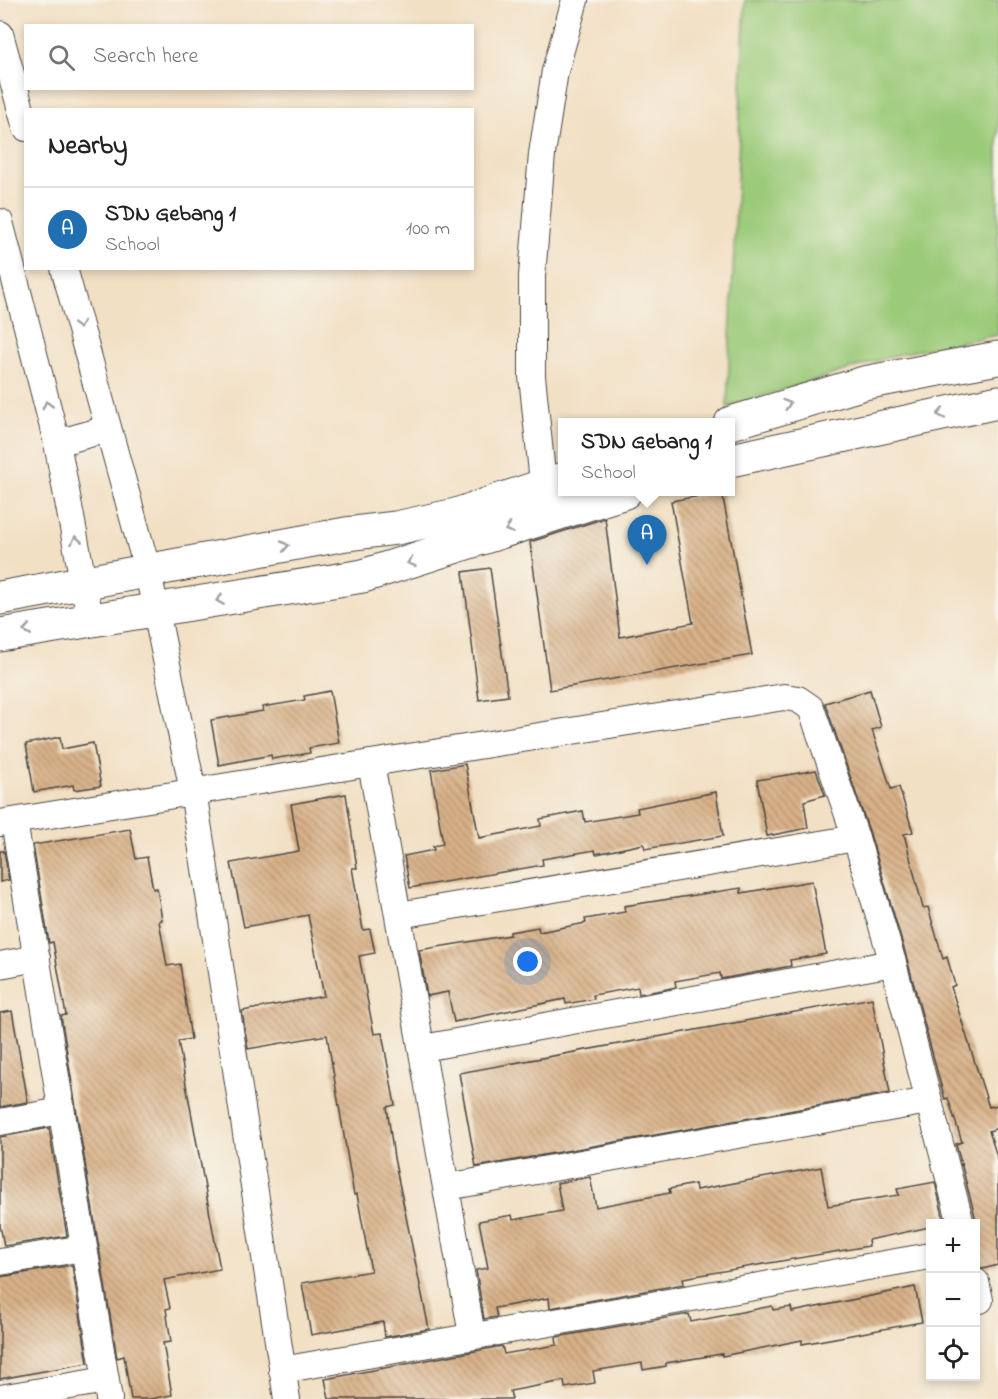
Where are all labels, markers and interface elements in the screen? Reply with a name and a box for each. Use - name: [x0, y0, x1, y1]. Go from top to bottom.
- search box: [24, 24, 474, 90]
- icon: search: [45, 41, 78, 74]
- text: Search here: [93, 41, 198, 73]
- text: Nearby: [48, 128, 127, 166]
- text: SDN Gebang 1: [105, 199, 236, 231]
- text: A: [61, 215, 74, 244]
- text: 100 m: [406, 215, 450, 244]
- text: School: [105, 231, 160, 260]
- one-way arrow: [72, 319, 84, 330]
- one-way arrow: [781, 399, 792, 412]
- one-way arrow: [42, 400, 55, 410]
- one-way arrow: [936, 407, 946, 420]
- popup: [558, 418, 735, 496]
- text: SDN Gebang 1: [581, 427, 712, 459]
- text: School: [581, 459, 636, 488]
- pin: A: [628, 516, 666, 565]
- one-way arrow: [504, 521, 515, 534]
- one-way arrow: [70, 535, 83, 545]
- one-way arrow: [279, 540, 289, 553]
- one-way arrow: [406, 554, 417, 567]
- one-way arrow: [215, 593, 225, 606]
- one-way arrow: [23, 623, 32, 635]
- your location: [513, 947, 542, 976]
- map controls: [926, 1219, 980, 1381]
- button: +: [926, 1219, 980, 1273]
- button: −: [926, 1273, 980, 1327]
- button: locate: [926, 1327, 980, 1381]

